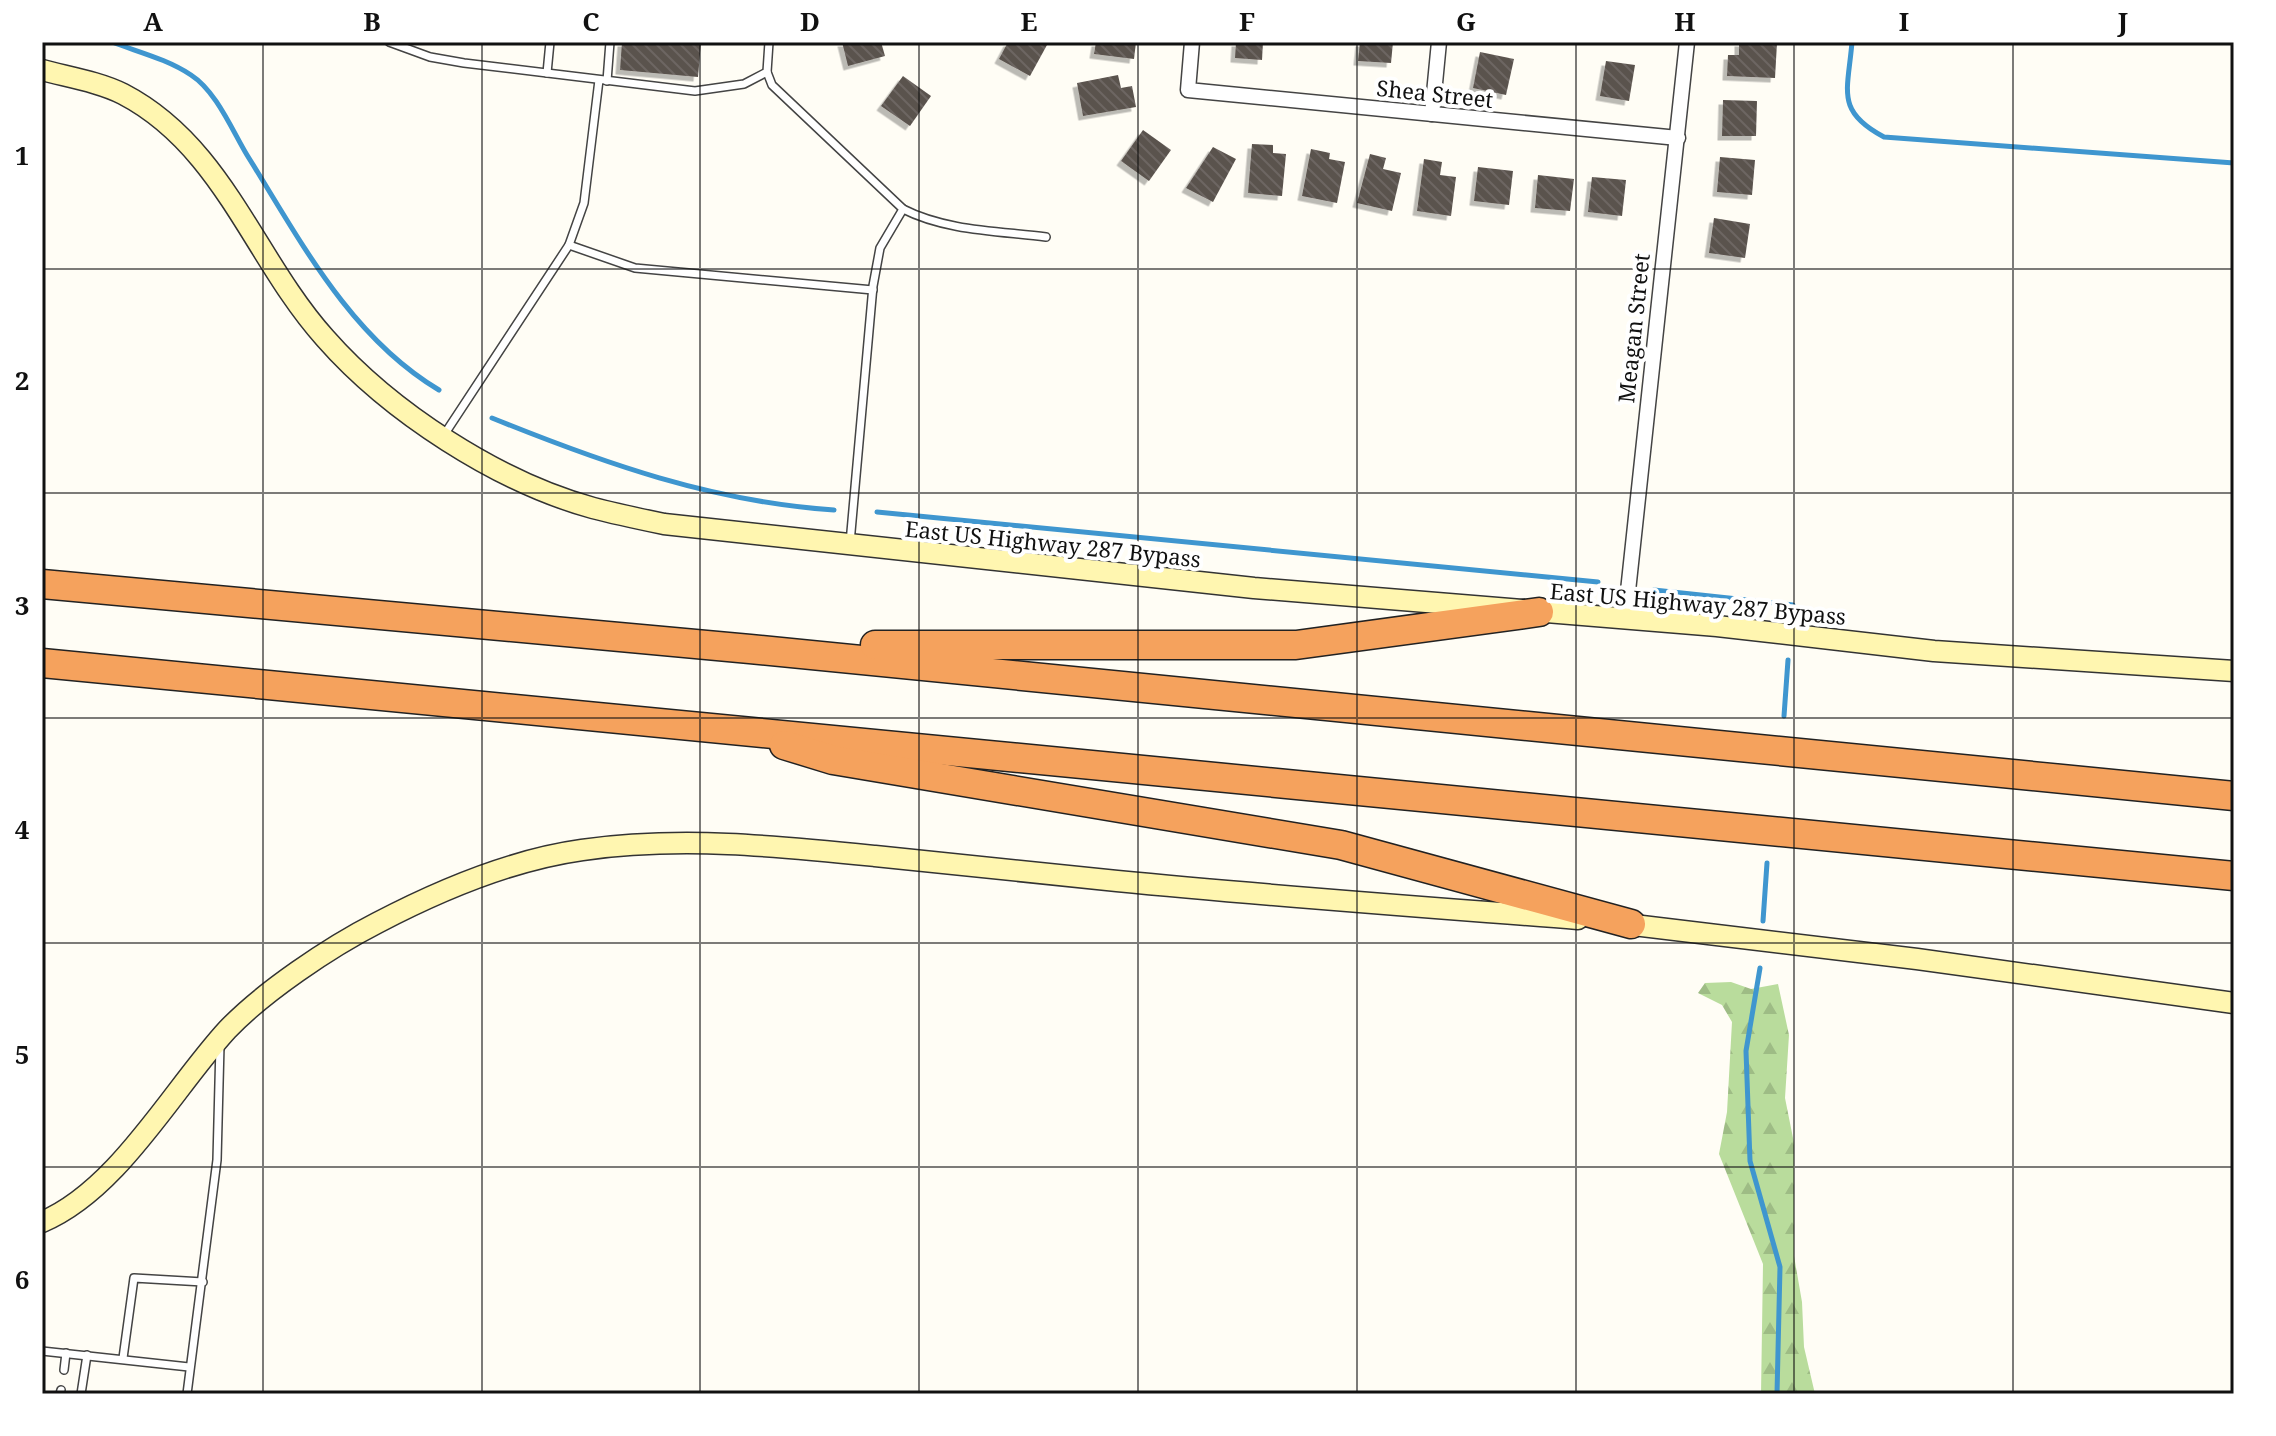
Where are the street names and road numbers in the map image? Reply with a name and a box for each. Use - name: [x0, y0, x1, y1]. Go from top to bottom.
- street label: Shea Street: [1375, 72, 1495, 114]
- street label: Meagan Street: [1610, 251, 1656, 404]
- street label: East US Highway 287 Bypass: [904, 513, 1202, 573]
- street label: East US Highway 287 Bypass: [1549, 575, 1847, 631]

